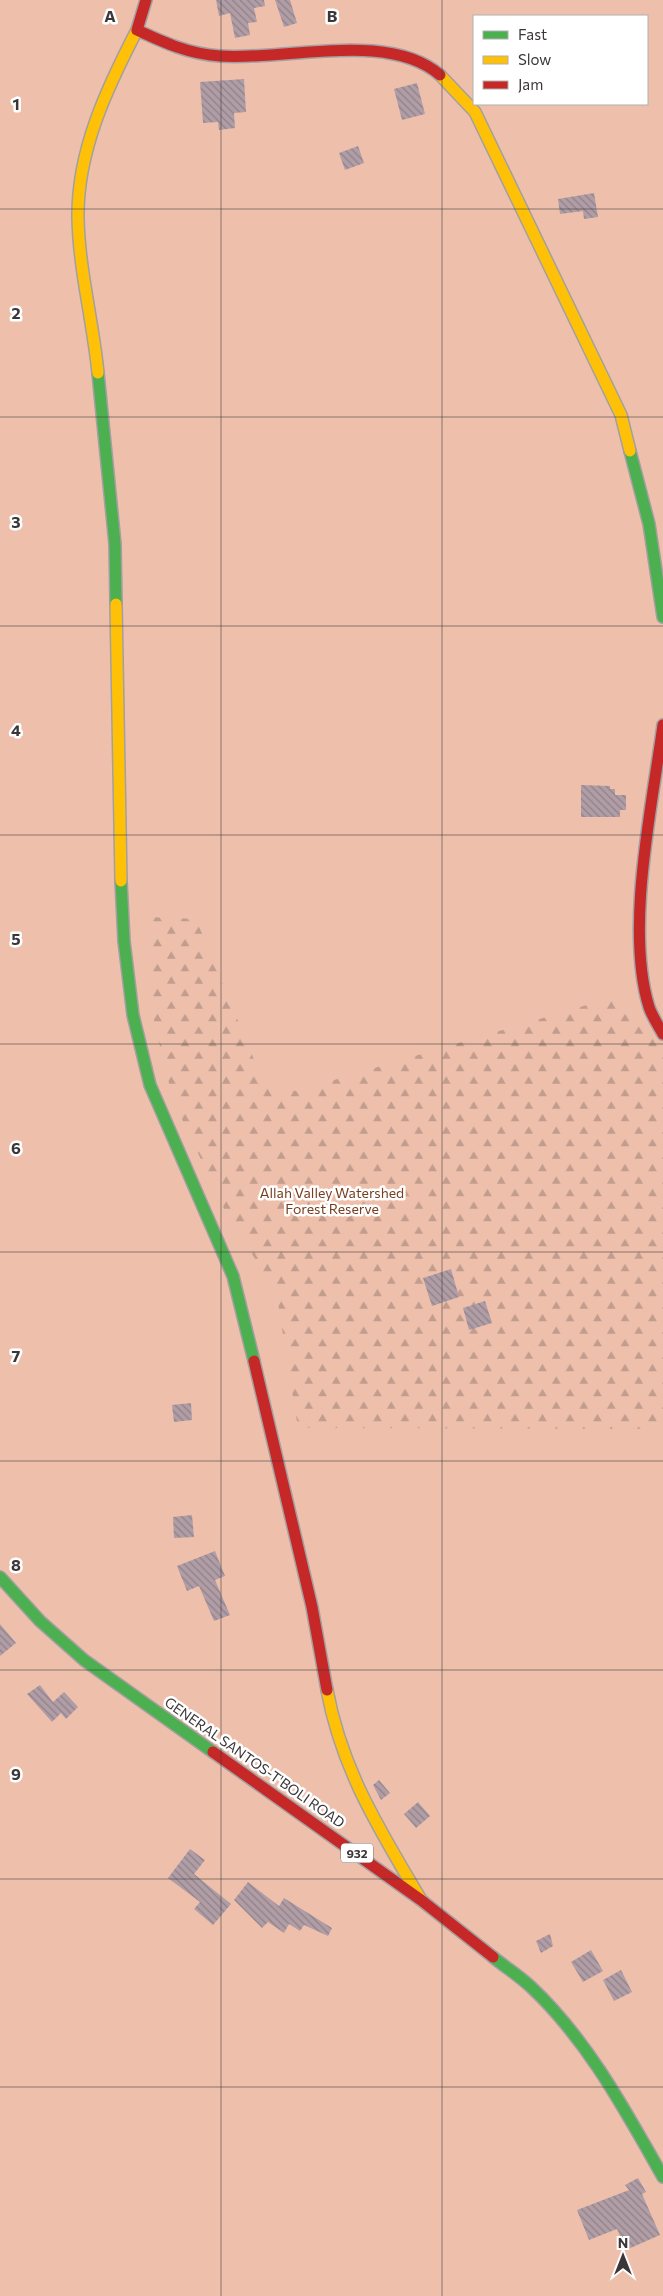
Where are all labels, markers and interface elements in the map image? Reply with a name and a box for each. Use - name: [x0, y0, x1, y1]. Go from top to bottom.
- text: A: [104, 6, 116, 25]
- text: B: [327, 6, 338, 25]
- legend: [473, 15, 648, 105]
- text: Fast: [518, 25, 547, 43]
- text: Slow: [518, 50, 551, 68]
- text: Jam: [518, 75, 543, 93]
- text: 1: [12, 94, 20, 113]
- text: 2: [11, 303, 21, 322]
- text: 3: [11, 512, 21, 531]
- text: 4: [11, 720, 21, 739]
- text: 5: [11, 929, 21, 948]
- text: 6: [11, 1138, 21, 1157]
- park label: Allah Valley Watershed Forest Reserve: [260, 1184, 404, 1217]
- text: 7: [12, 1346, 21, 1365]
- text: 8: [11, 1555, 21, 1574]
- street label: GENERAL SANTOS-T'BOLI ROAD: [162, 1693, 348, 1831]
- text: 9: [11, 1764, 21, 1783]
- road number: 932: [341, 1844, 373, 1862]
- north arrow: [598, 2231, 648, 2281]
- text: N: [618, 2234, 628, 2251]

